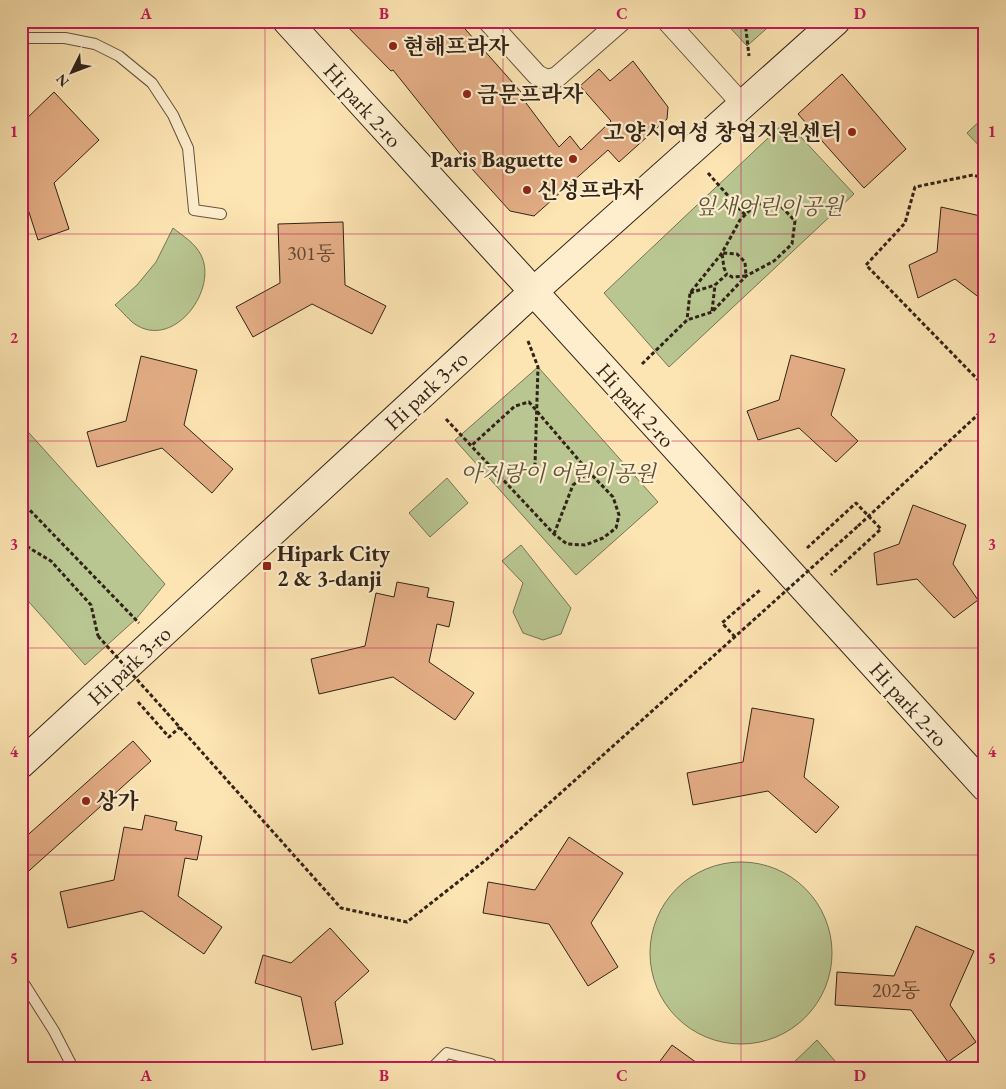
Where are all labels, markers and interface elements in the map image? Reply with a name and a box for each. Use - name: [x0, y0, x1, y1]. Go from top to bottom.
- text: A: [139, 3, 152, 24]
- text: B: [379, 3, 389, 24]
- text: C: [616, 3, 628, 24]
- text: D: [854, 3, 866, 24]
- place label: 현해프라자: [403, 32, 510, 61]
- marker: 현해프라자: [387, 40, 399, 52]
- north arrow: [48, 48, 98, 98]
- street label: Hi park 2-ro: [317, 57, 408, 154]
- text: N: [51, 70, 73, 91]
- place label: 금문프라자: [477, 80, 584, 109]
- marker: 금문프라자: [461, 88, 473, 100]
- place label: 고양시여성 창업지원센터: [603, 118, 842, 147]
- text: 1: [10, 121, 18, 142]
- text: 1: [988, 121, 996, 142]
- marker: 고양시여성 창업지원센터: [846, 126, 858, 138]
- place label: Paris Baguette: [430, 145, 563, 174]
- marker: Paris Baguette: [567, 153, 579, 165]
- place label: 신성프라자: [537, 176, 644, 205]
- marker: 신성프라자: [521, 184, 533, 196]
- park label: 잎새어린이공원: [695, 192, 845, 221]
- house number: 301동: [287, 240, 335, 266]
- text: 2: [10, 327, 19, 348]
- text: 2: [988, 327, 997, 348]
- street label: Hi park 3-ro: [378, 344, 474, 437]
- street label: Hi park 2-ro: [590, 357, 681, 454]
- park label: 아지랑이 어린이공원: [460, 459, 658, 488]
- text: 3: [10, 534, 18, 555]
- text: 3: [988, 534, 996, 555]
- place label: Hipark City 2 & 3-danji: [277, 539, 390, 593]
- marker: Hipark City 2 & 3-danji: [261, 560, 273, 572]
- street label: Hi park 3-ro: [81, 619, 177, 712]
- street label: Hi park 2-ro: [863, 656, 954, 753]
- text: 4: [10, 741, 19, 762]
- text: 4: [988, 741, 997, 762]
- place label: 상가: [96, 787, 139, 816]
- marker: 상가: [80, 795, 92, 807]
- text: 5: [10, 948, 18, 969]
- text: 5: [988, 948, 996, 969]
- house number: 202동: [872, 977, 920, 1003]
- text: A: [139, 1065, 152, 1086]
- text: B: [379, 1065, 389, 1086]
- text: C: [616, 1065, 628, 1086]
- text: D: [854, 1065, 866, 1086]

